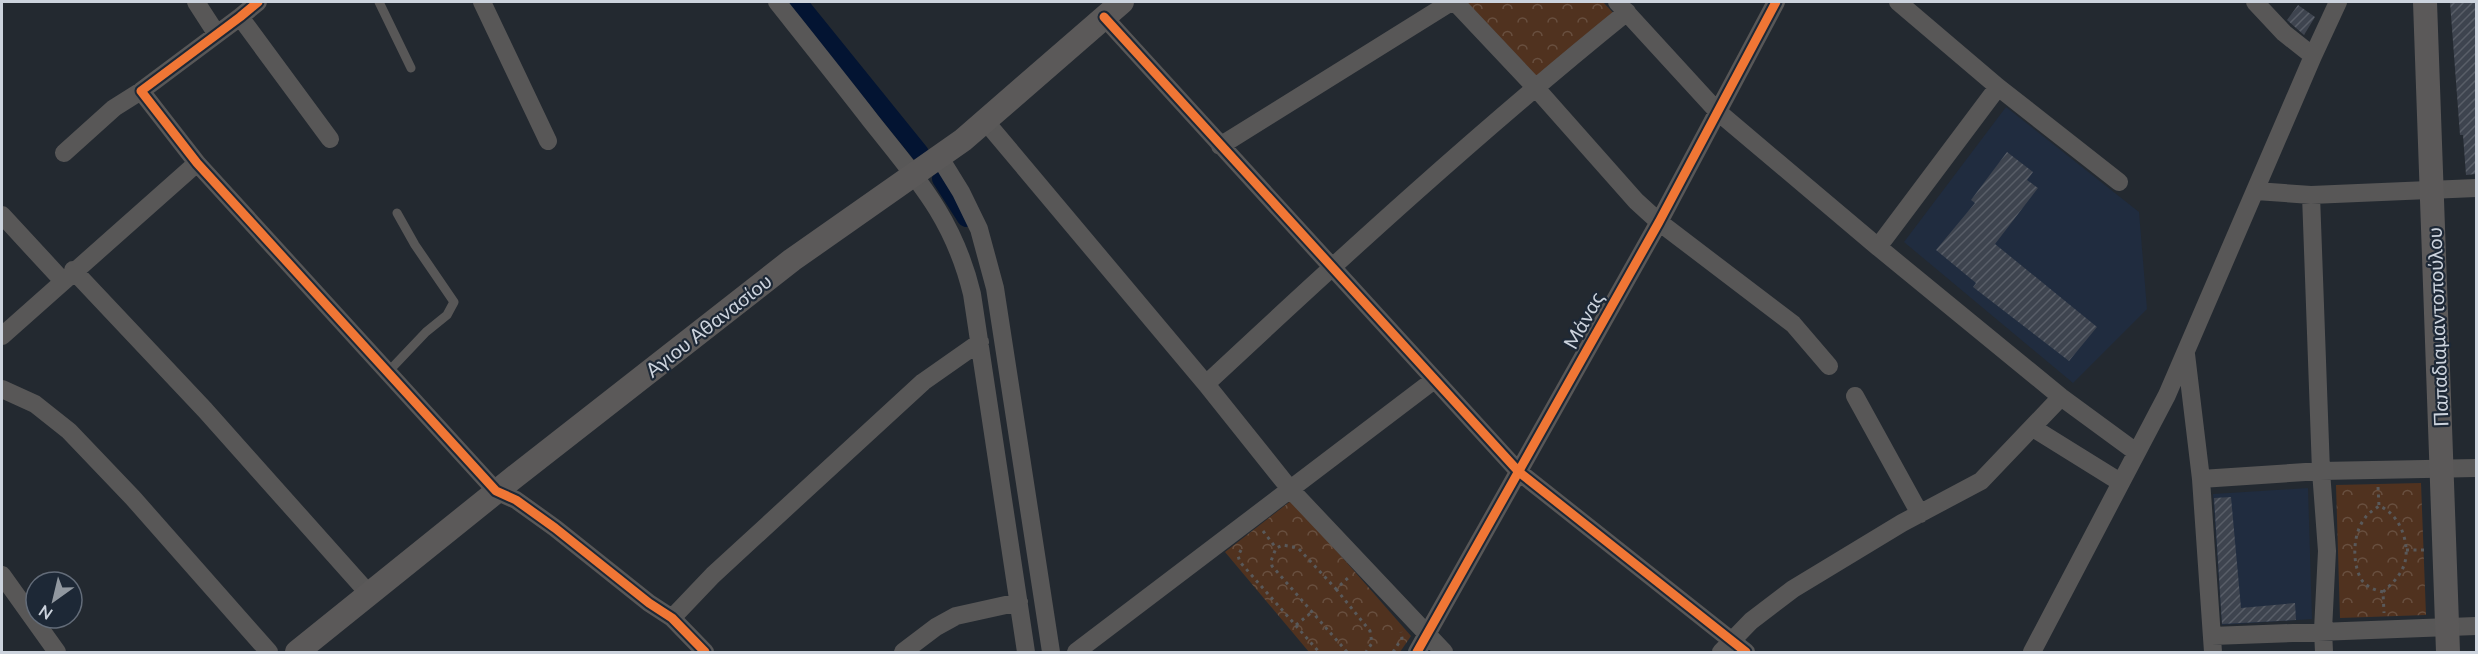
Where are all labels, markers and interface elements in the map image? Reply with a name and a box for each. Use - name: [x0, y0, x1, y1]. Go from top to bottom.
- street label: Παπαδιαμαντοπούλου: [2422, 227, 2452, 427]
- street label: Αγιου Αθανασίου: [640, 268, 776, 382]
- street label: Μάνας: [1558, 287, 1608, 353]
- north arrow: [24, 570, 84, 630]
- text: N: [35, 602, 56, 624]

